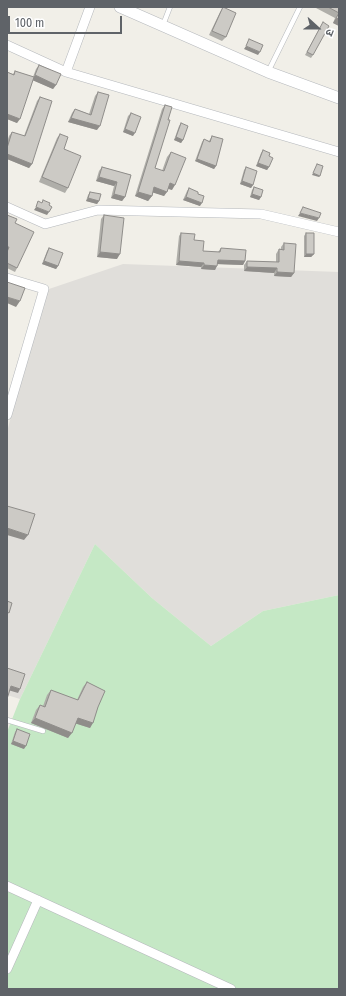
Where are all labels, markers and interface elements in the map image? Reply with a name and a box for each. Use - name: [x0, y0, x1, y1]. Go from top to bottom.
- scale bar: [10, 8, 124, 34]
- north arrow: [298, 8, 338, 48]
- text: 100 m: [15, 16, 44, 30]
- text: उ: [322, 27, 337, 38]

